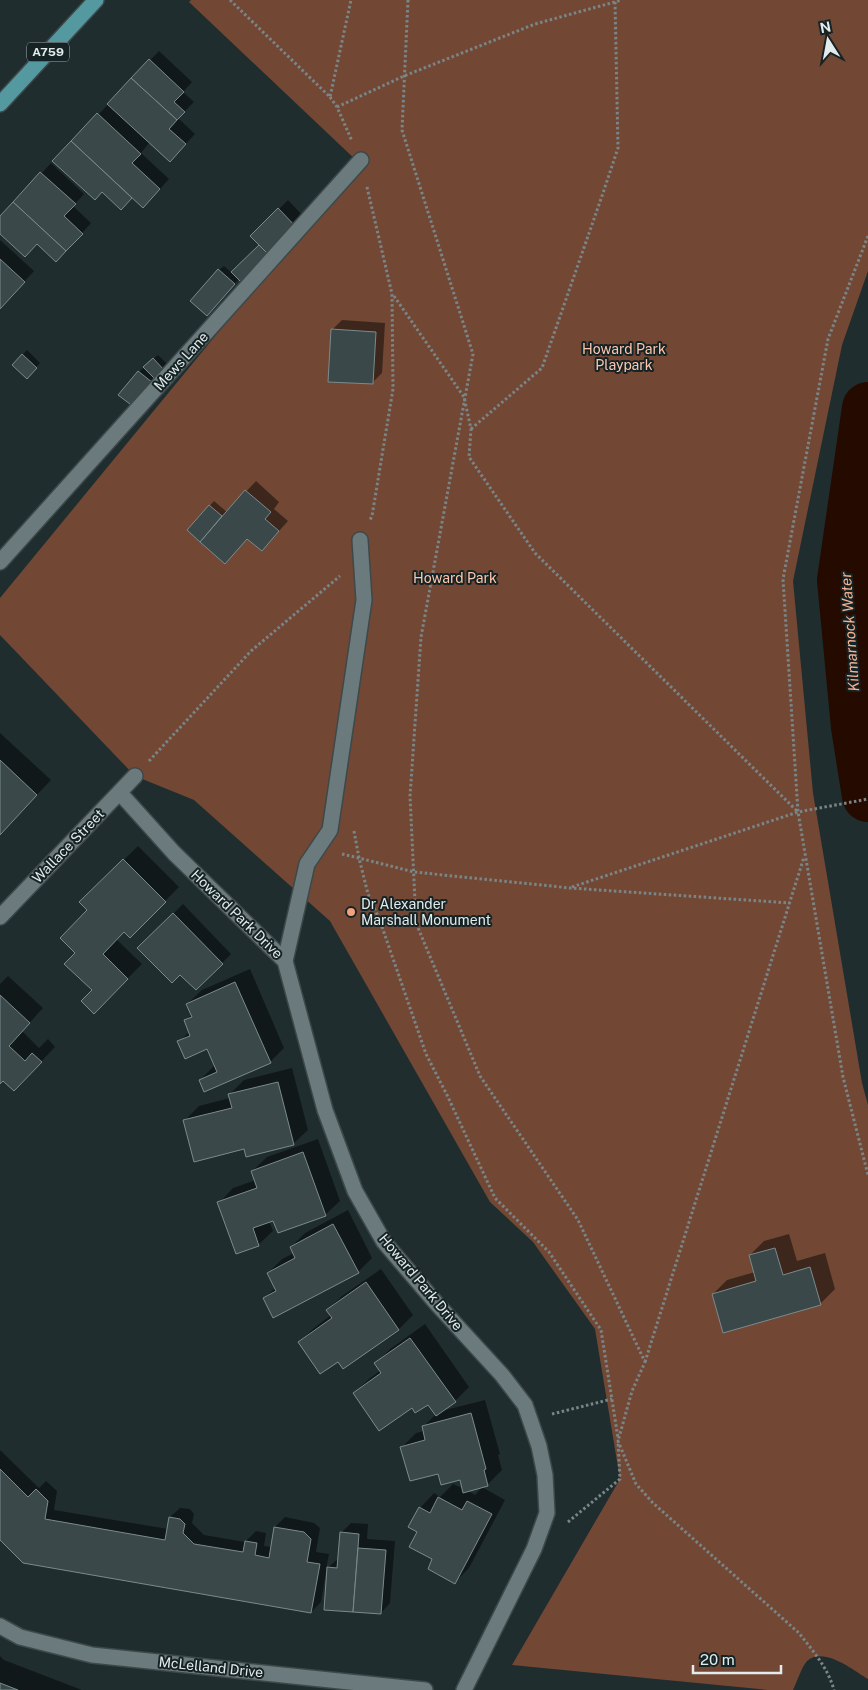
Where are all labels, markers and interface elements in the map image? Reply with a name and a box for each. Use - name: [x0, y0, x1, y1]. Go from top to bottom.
- north arrow: [803, 15, 853, 65]
- text: N: [819, 18, 832, 36]
- road number: A759: [27, 42, 69, 62]
- street label: Mews Lane: [151, 328, 211, 393]
- park label: Howard Park Playpark: [582, 341, 666, 373]
- park label: Howard Park: [413, 570, 497, 586]
- water label: Kilmarnock Water: [837, 571, 862, 692]
- street label: Wallace Street: [29, 806, 107, 886]
- street label: Howard Park Drive: [188, 866, 286, 962]
- place label: Dr Alexander Marshall Monument: [361, 896, 491, 928]
- marker: Dr Alexander Marshall Monument: [345, 906, 357, 918]
- street label: Howard Park Drive: [376, 1231, 466, 1333]
- scale bar: [693, 1642, 780, 1674]
- text: 20 m: [700, 1651, 735, 1668]
- street label: McLelland Drive: [158, 1654, 264, 1680]

